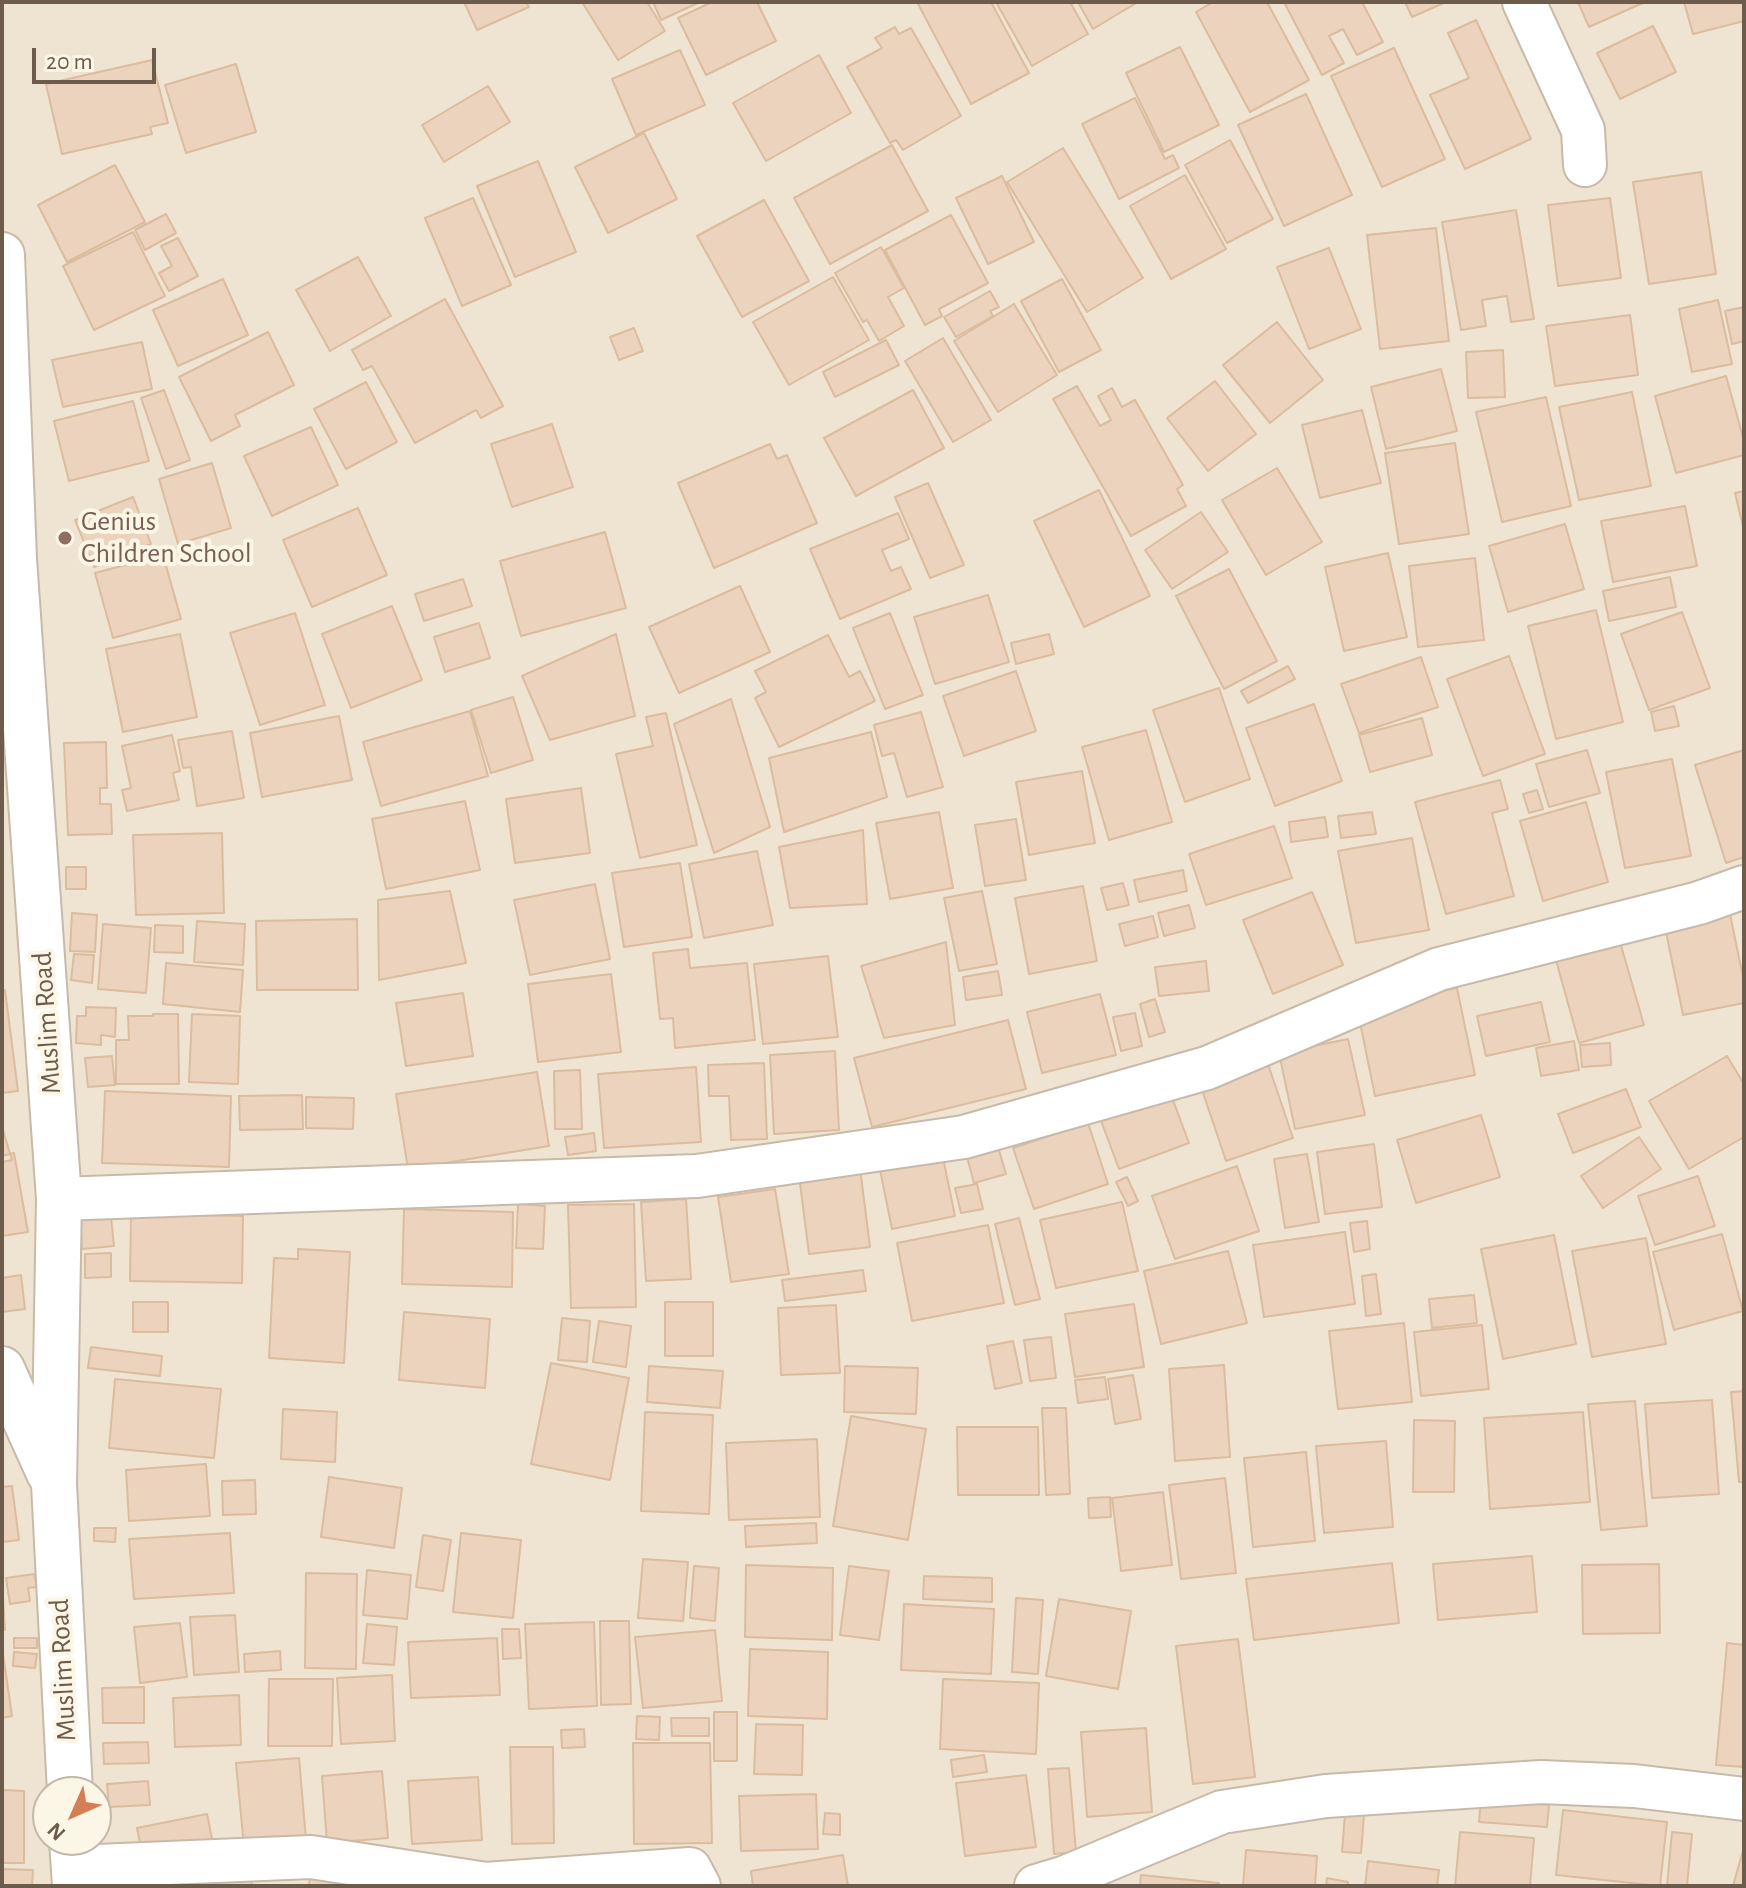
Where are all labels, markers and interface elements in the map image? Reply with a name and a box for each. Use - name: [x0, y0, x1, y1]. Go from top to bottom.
- scale bar: [36, 32, 160, 82]
- text: 20 m: [46, 50, 93, 74]
- place label: Genius Children School: [81, 505, 252, 571]
- marker: Genius Children School: [56, 529, 74, 547]
- street label: Muslim Road: [25, 951, 69, 1095]
- street label: Muslim Road: [42, 1598, 84, 1742]
- north arrow: [32, 1776, 112, 1856]
- text: N: [43, 1818, 70, 1845]

